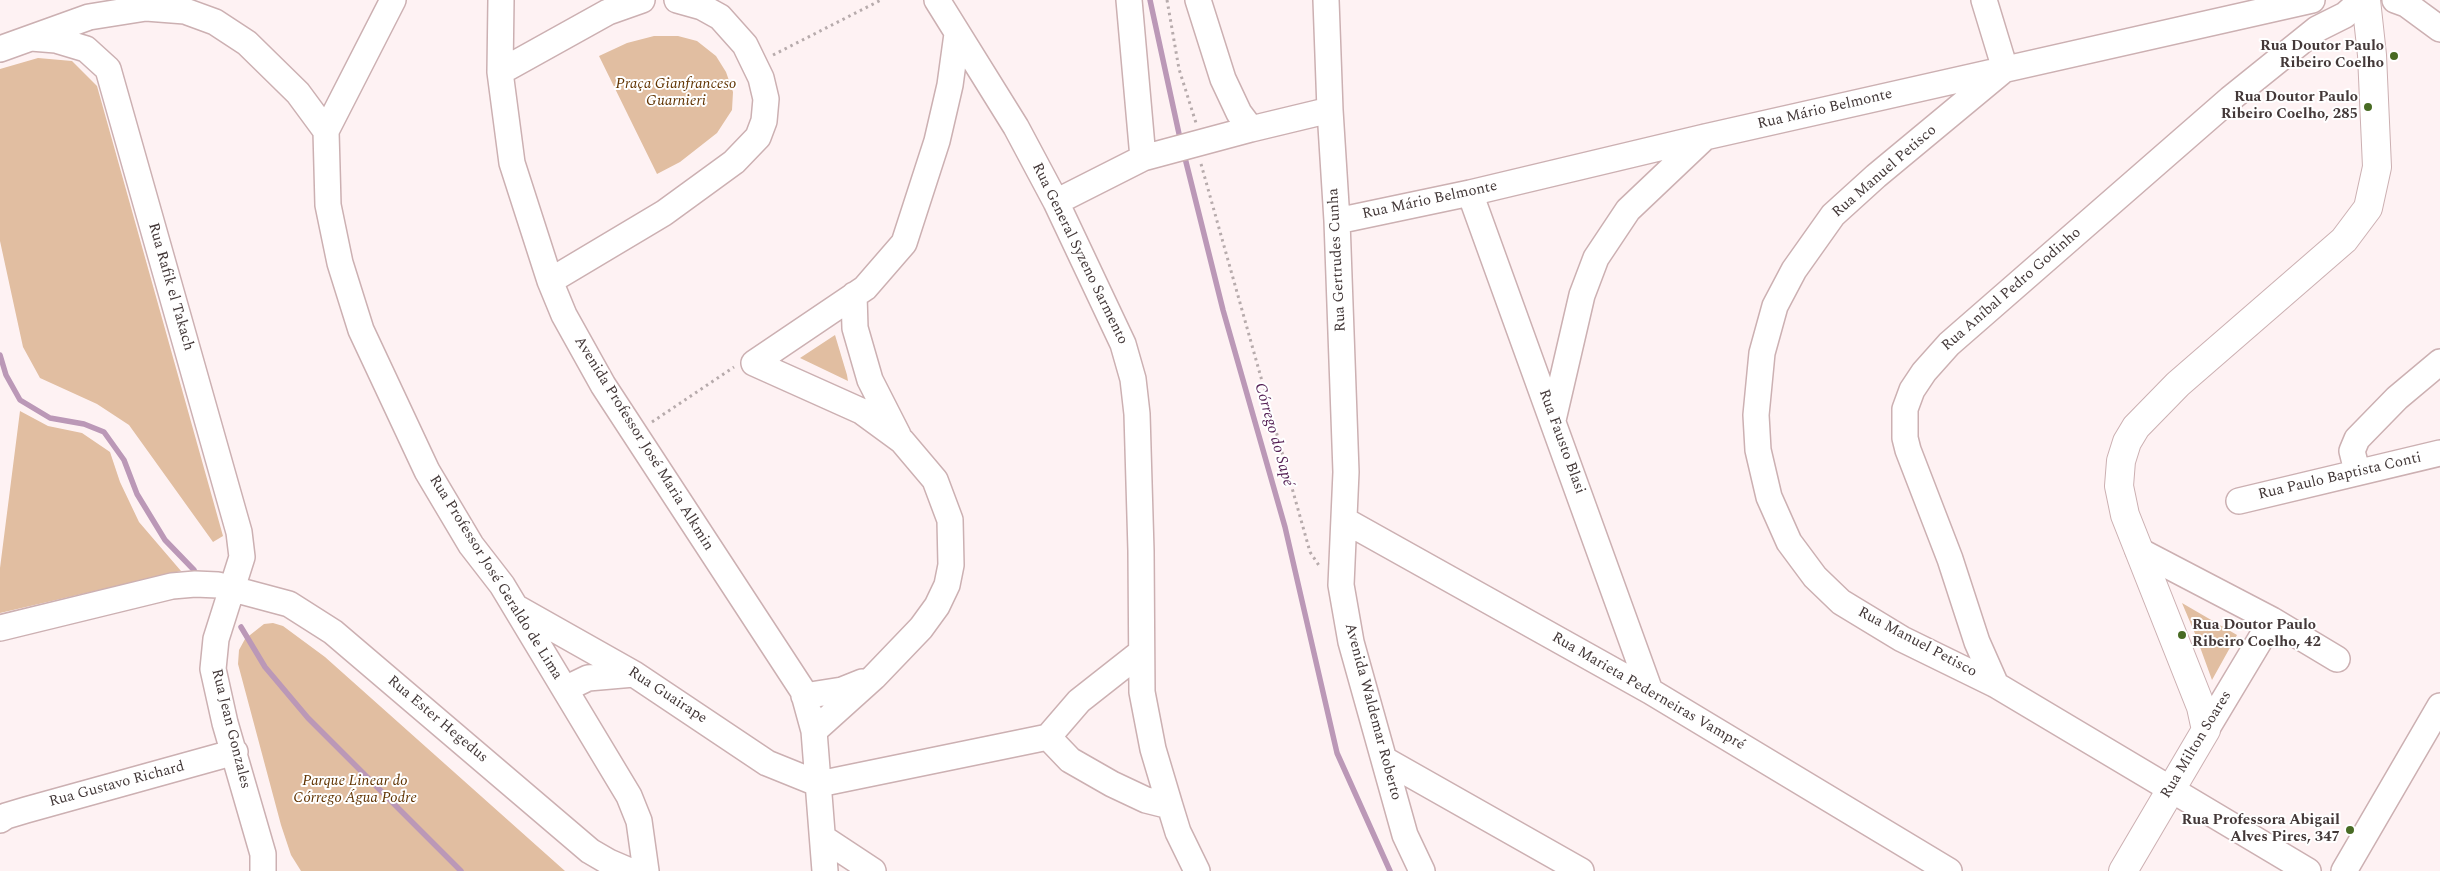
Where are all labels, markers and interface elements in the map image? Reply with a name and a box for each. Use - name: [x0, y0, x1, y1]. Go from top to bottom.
- place label: Rua Doutor Paulo Ribeiro Coelho: [2260, 38, 2384, 73]
- marker: Rua Doutor Paulo Ribeiro Coelho: [2388, 50, 2400, 62]
- park label: Praça Gianfranceso Guarnieri: [616, 76, 736, 111]
- street label: Rua Mário Belmonte: [1756, 86, 1894, 134]
- place label: Rua Doutor Paulo Ribeiro Coelho, 285: [2221, 89, 2358, 124]
- marker: Rua Doutor Paulo Ribeiro Coelho, 285: [2362, 101, 2374, 113]
- street label: Rua Manuel Petisco: [1829, 122, 1941, 222]
- street label: Rua General Syzeno Sarmento: [1027, 160, 1131, 348]
- street label: Rua Mário Belmonte: [1361, 178, 1499, 224]
- street label: Rua Gertrudes Cunha: [1325, 188, 1351, 332]
- street label: Rua Rafik el Takach: [143, 221, 197, 353]
- street label: Rua Aníbal Pedro Godinho: [1939, 225, 2085, 355]
- street label: Avenida Professor José Maria Alkmin: [569, 334, 717, 554]
- water label: Córrego do Sapé: [1249, 381, 1297, 489]
- street label: Rua Fausto Blasi: [1534, 387, 1588, 497]
- street label: Rua Paulo Baptista Conti: [2257, 449, 2423, 505]
- street label: Rua Professor José Geraldo de Lima: [424, 473, 566, 683]
- street label: Rua Manuel Petisco: [1855, 604, 1979, 682]
- place label: Rua Doutor Paulo Ribeiro Coelho, 42: [2192, 617, 2321, 652]
- street label: Avenida Waldemar Roberto: [1340, 621, 1404, 803]
- street label: Rua Marieta Pederneiras Vampré: [1548, 629, 1748, 755]
- marker: Rua Doutor Paulo Ribeiro Coelho, 42: [2176, 629, 2188, 641]
- street label: Rua Guairape: [624, 664, 710, 728]
- street label: Rua Jean Gonzales: [206, 667, 254, 791]
- street label: Rua Ester Hegedus: [383, 673, 491, 767]
- street label: Rua Milton Soares: [2158, 688, 2236, 802]
- street label: Rua Gustavo Richard: [47, 758, 187, 812]
- park label: Parque Linear do Córrego Água Podre: [293, 773, 417, 808]
- place label: Rua Professora Abigail Alves Pires, 347: [2181, 812, 2340, 847]
- marker: Rua Professora Abigail Alves Pires, 347: [2344, 824, 2356, 836]

